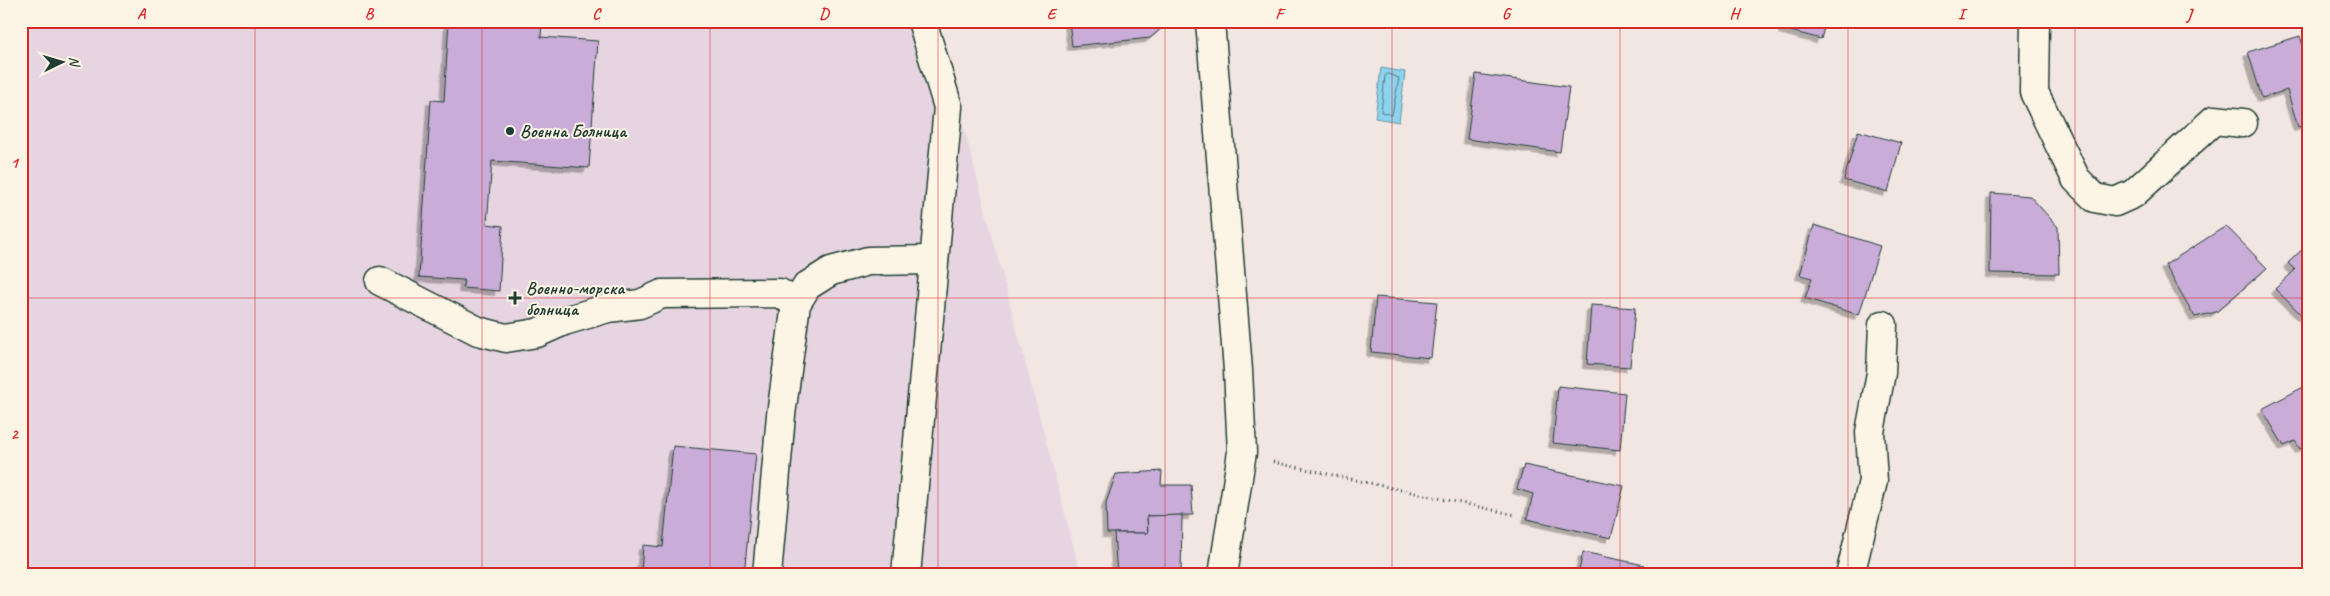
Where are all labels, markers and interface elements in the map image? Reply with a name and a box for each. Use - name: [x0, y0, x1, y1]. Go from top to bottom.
- text: A: [137, 4, 147, 24]
- text: B: [365, 4, 375, 24]
- text: C: [592, 4, 602, 24]
- text: D: [819, 4, 830, 24]
- text: E: [1047, 4, 1058, 24]
- text: F: [1275, 4, 1286, 24]
- text: G: [1502, 4, 1512, 24]
- text: H: [1729, 4, 1741, 24]
- text: I: [1958, 4, 1968, 24]
- text: J: [2185, 4, 2194, 24]
- north arrow: [38, 38, 88, 88]
- text: N: [66, 56, 84, 68]
- place label: Военна Болница: [520, 120, 628, 142]
- marker: Военна Болница: [504, 125, 516, 137]
- text: 1: [10, 153, 19, 173]
- place label: Военно-морска болница: [526, 277, 625, 320]
- marker: Военно-морска болница: [508, 291, 522, 305]
- text: 2: [10, 424, 19, 444]

